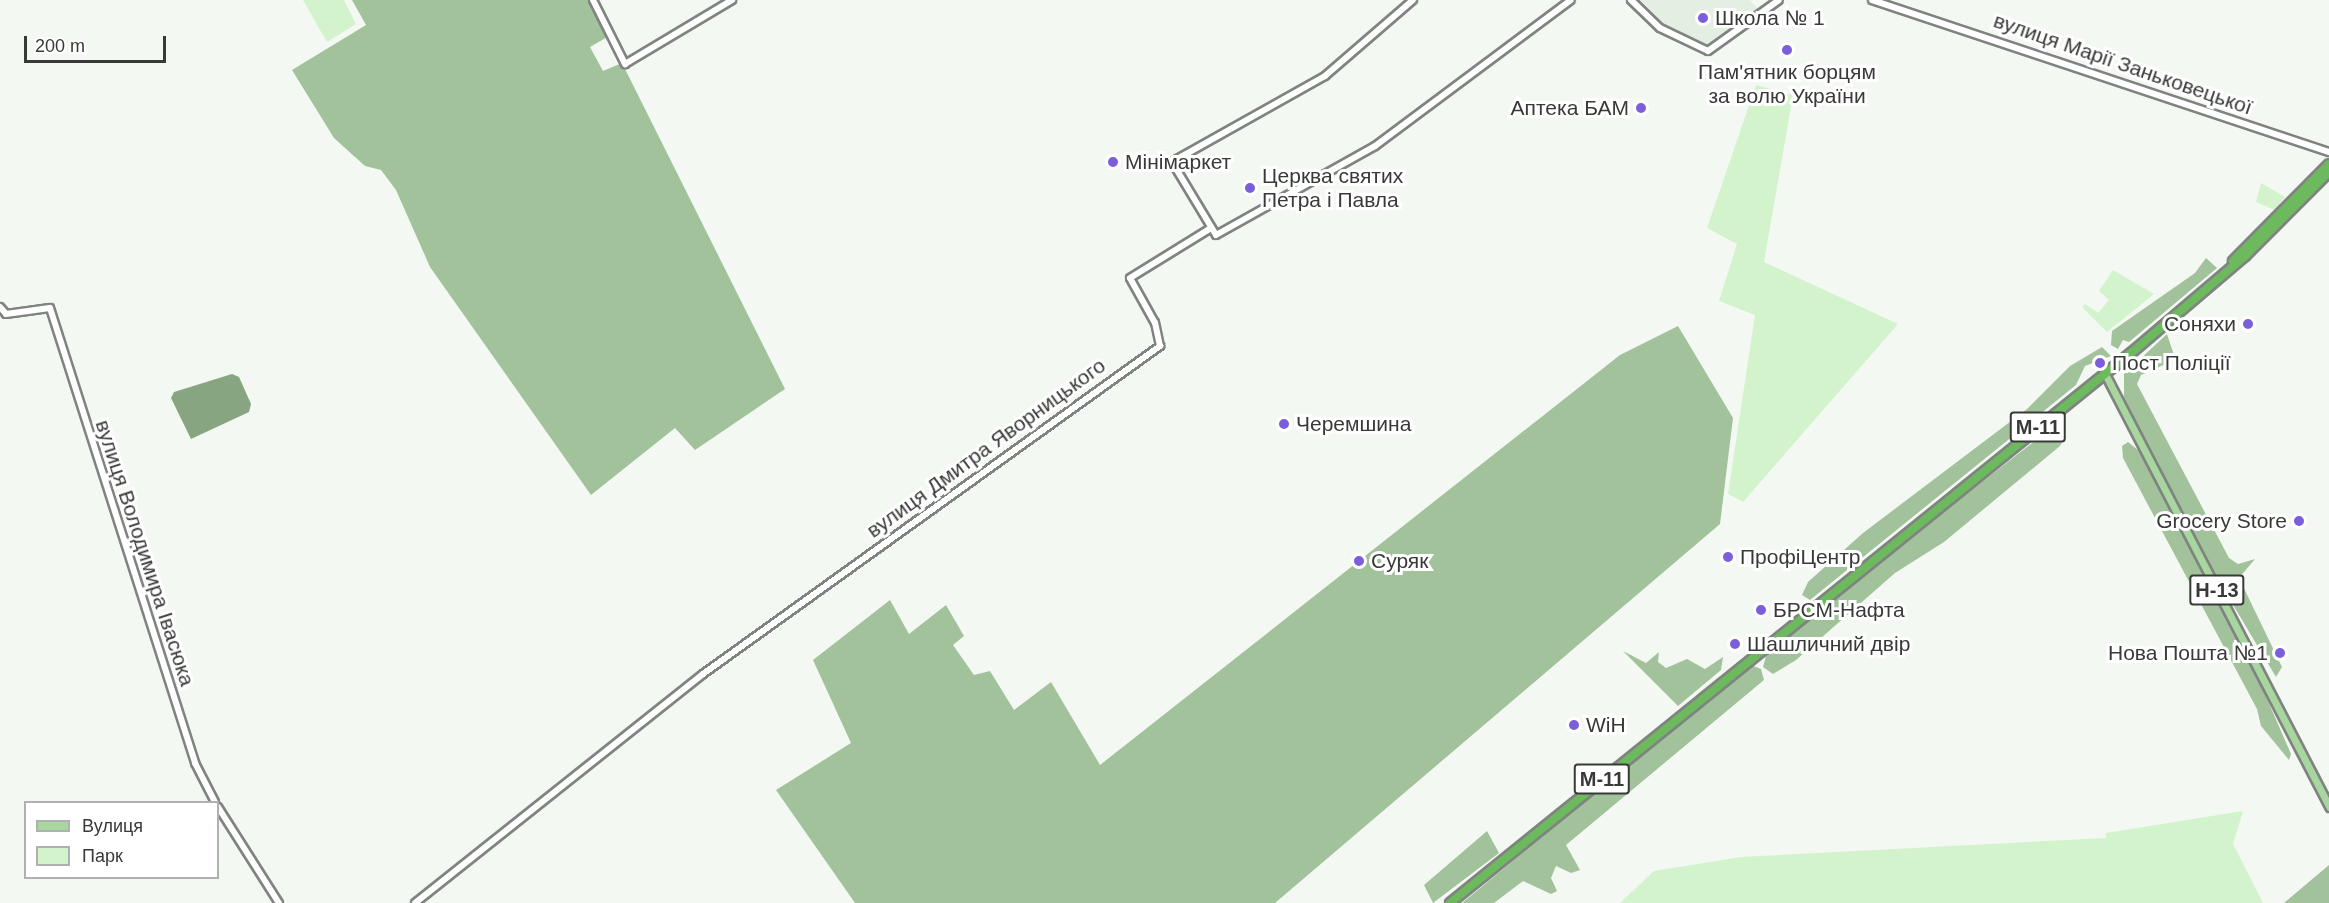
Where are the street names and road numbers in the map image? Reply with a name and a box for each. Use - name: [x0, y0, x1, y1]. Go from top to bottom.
- street label: вулиця Марії Заньковецької: [1990, 8, 2256, 120]
- street label: вулиця Дмитра Яворницького: [862, 353, 1110, 543]
- road number: М-11: [2010, 410, 2066, 444]
- street label: вулиця Володимира Івасюка: [90, 417, 200, 689]
- road number: Н-13: [2188, 573, 2246, 607]
- road number: М-11: [1574, 762, 1630, 796]

